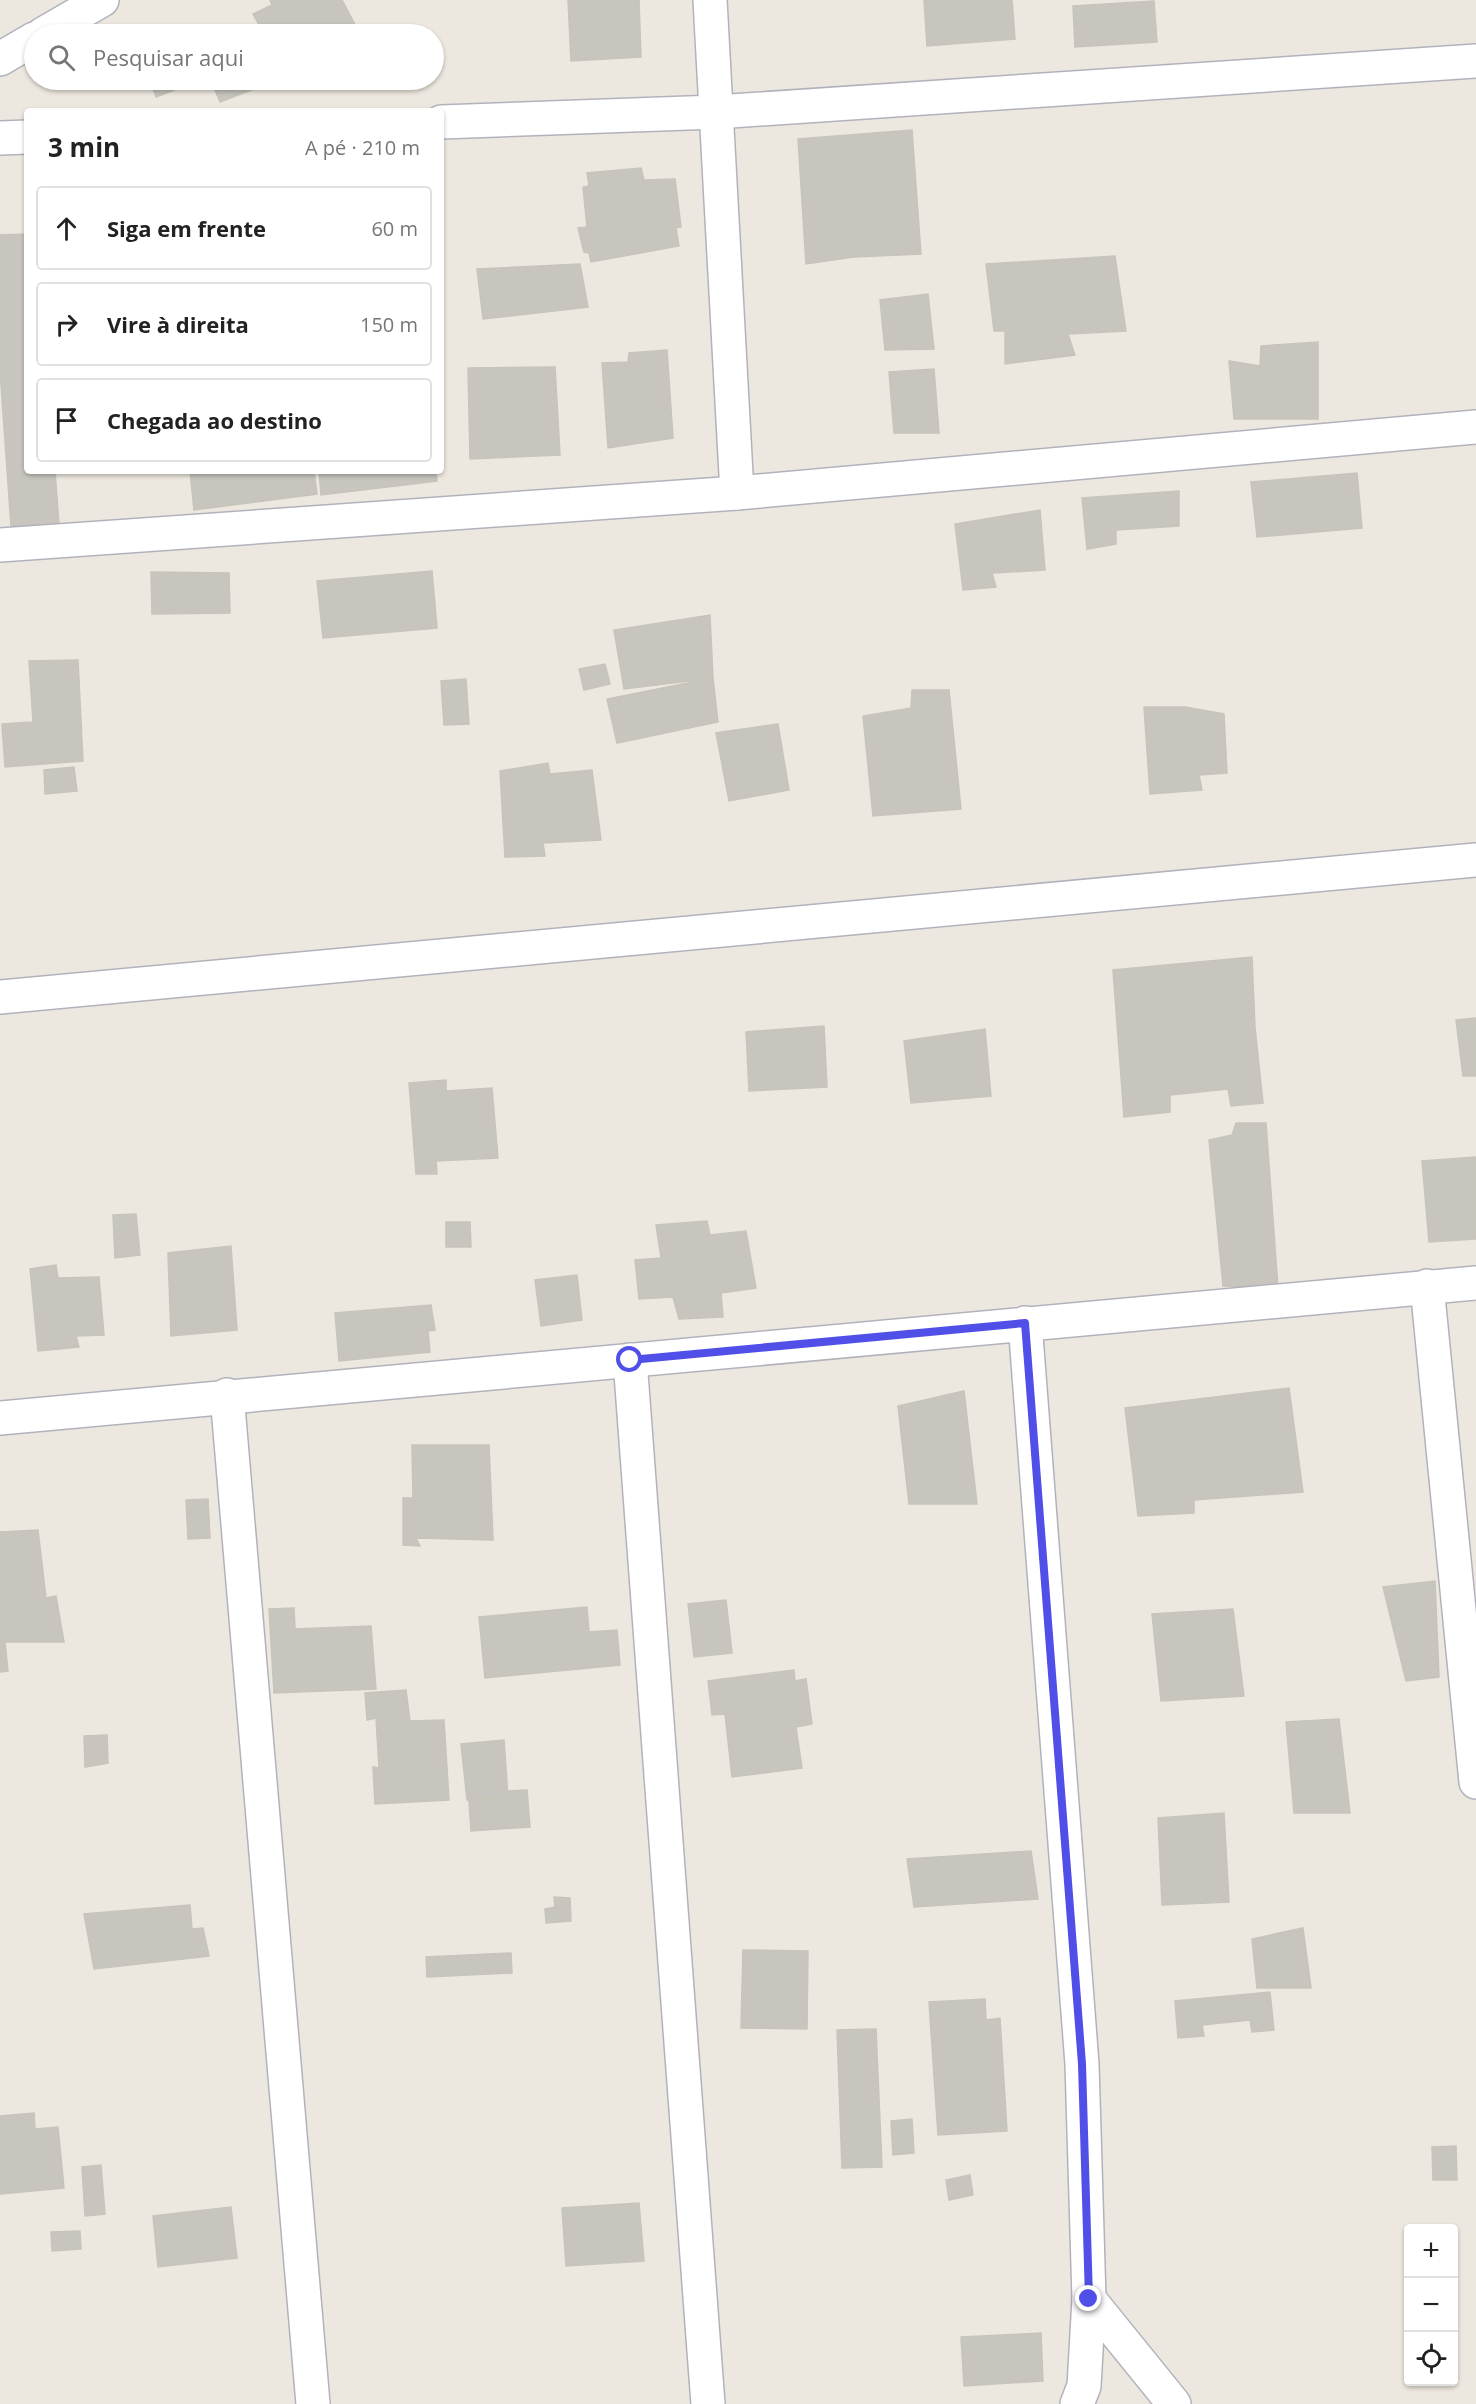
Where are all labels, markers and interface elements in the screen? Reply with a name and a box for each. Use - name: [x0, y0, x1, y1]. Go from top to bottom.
- search box: [24, 24, 444, 90]
- icon: search: [45, 41, 78, 74]
- text: Pesquisar aqui: [93, 42, 244, 72]
- text: 3 min: [48, 129, 120, 165]
- text: A pé · 210 m: [305, 134, 420, 161]
- icon: ahead: [50, 212, 83, 245]
- text: Siga em frente: [107, 213, 266, 243]
- text: 60 m: [371, 215, 418, 242]
- icon: right: [50, 308, 83, 341]
- text: Vire à direita: [107, 309, 249, 339]
- text: 150 m: [360, 311, 418, 338]
- icon: arrive: [50, 404, 83, 437]
- text: Chegada ao destino: [107, 405, 322, 435]
- route start: [616, 1346, 642, 1372]
- map controls: [1404, 2224, 1458, 2386]
- button: +: [1404, 2224, 1458, 2278]
- button: −: [1404, 2278, 1458, 2332]
- route end: [1075, 2285, 1101, 2311]
- button: locate: [1404, 2332, 1458, 2386]

